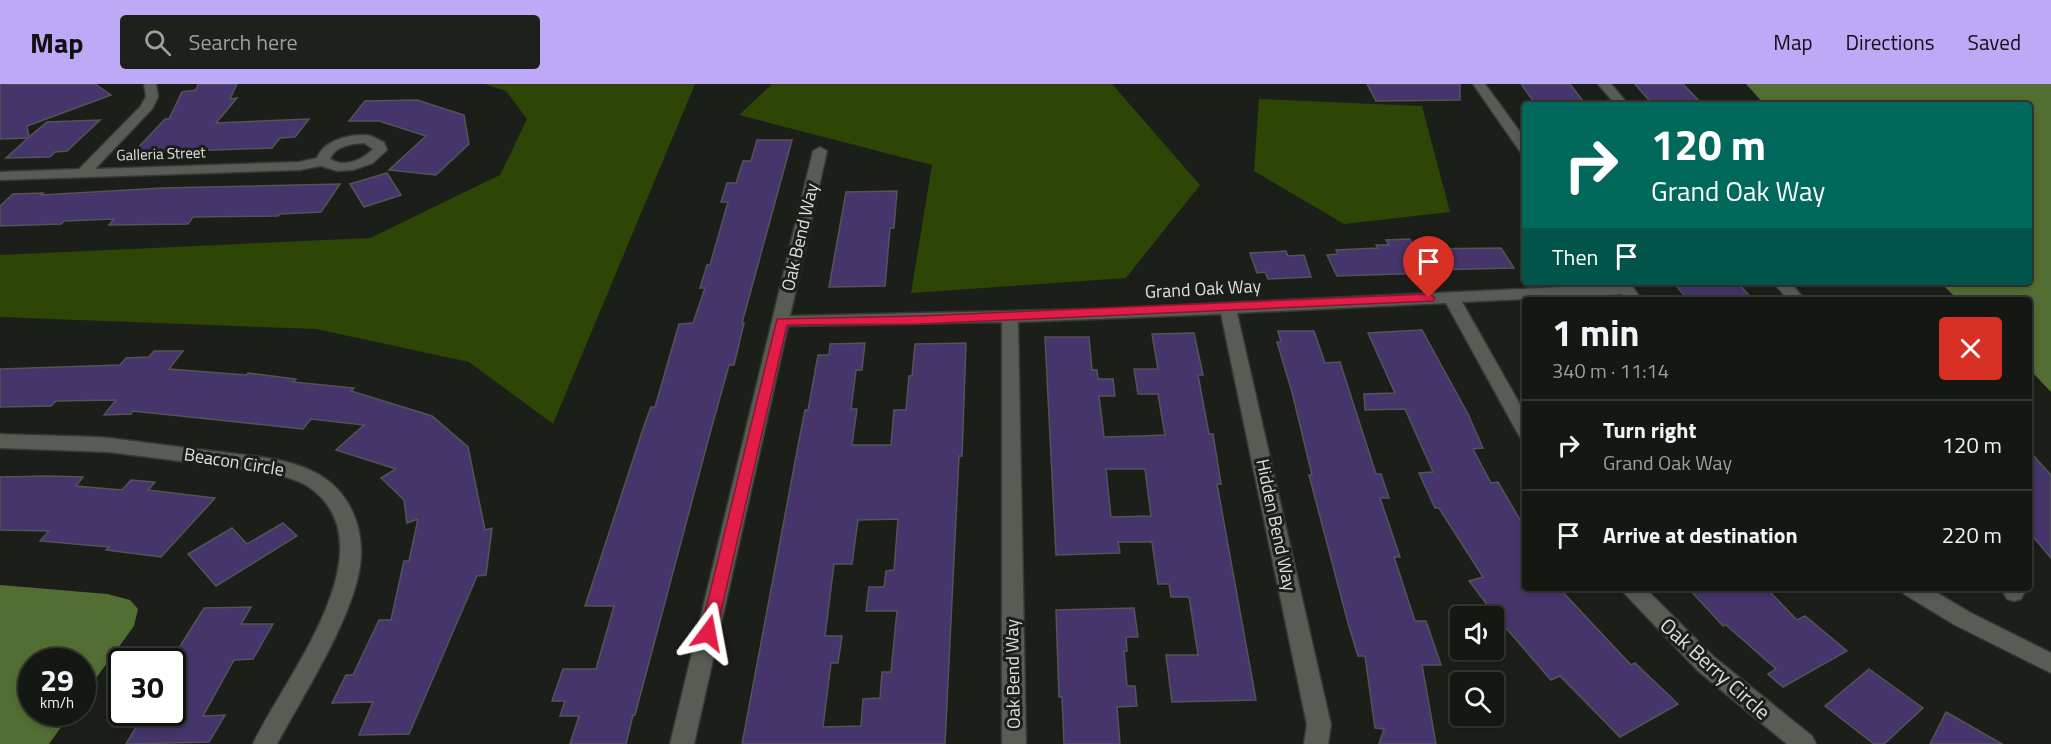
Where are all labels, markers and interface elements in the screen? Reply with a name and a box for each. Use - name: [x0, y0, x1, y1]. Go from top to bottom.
- search box: [120, 15, 540, 69]
- text: Map: [30, 21, 84, 64]
- text: Search here: [189, 25, 298, 59]
- icon: search: [141, 26, 174, 59]
- text: Map: [1773, 26, 1813, 58]
- text: Directions: [1846, 26, 1935, 58]
- text: Saved: [1968, 26, 2021, 58]
- text: 120 m: [1651, 112, 1766, 176]
- icon: right: [1552, 126, 1630, 204]
- street label: Galleria Street: [116, 140, 207, 167]
- text: Grand Oak Way: [1651, 170, 1825, 211]
- street label: Oak Bend Way: [774, 180, 825, 294]
- pin: [1403, 236, 1454, 298]
- text: Then: [1552, 240, 1598, 274]
- icon: arrive: [1610, 240, 1643, 273]
- icon: arrive: [1412, 245, 1445, 278]
- street label: Grand Oak Way: [1144, 272, 1262, 305]
- text: 1 min: [1552, 305, 1639, 360]
- button: close: [1939, 317, 2002, 380]
- text: 340 m · 11:14: [1552, 355, 1669, 386]
- text: Turn right: [1603, 413, 1697, 447]
- text: 120 m: [1942, 428, 2002, 462]
- icon: right: [1552, 429, 1585, 462]
- street label: Beacon Circle: [182, 440, 286, 483]
- text: Grand Oak Way: [1603, 447, 1732, 478]
- street label: Hidden Bend Way: [1249, 456, 1304, 594]
- text: Arrive at destination: [1603, 518, 1798, 552]
- text: 220 m: [1942, 518, 2002, 552]
- icon: arrive: [1552, 519, 1585, 552]
- position arrow: [676, 601, 740, 665]
- map controls: [1450, 606, 1504, 726]
- button: sound: [1450, 606, 1504, 660]
- street label: Oak Berry Circle: [1653, 610, 1778, 727]
- street label: Oak Bend Way: [998, 618, 1027, 729]
- speed limit sign: 30: [108, 648, 186, 726]
- text: 29: [40, 657, 74, 703]
- button: search: [1450, 672, 1504, 726]
- text: km/h: [40, 691, 74, 714]

